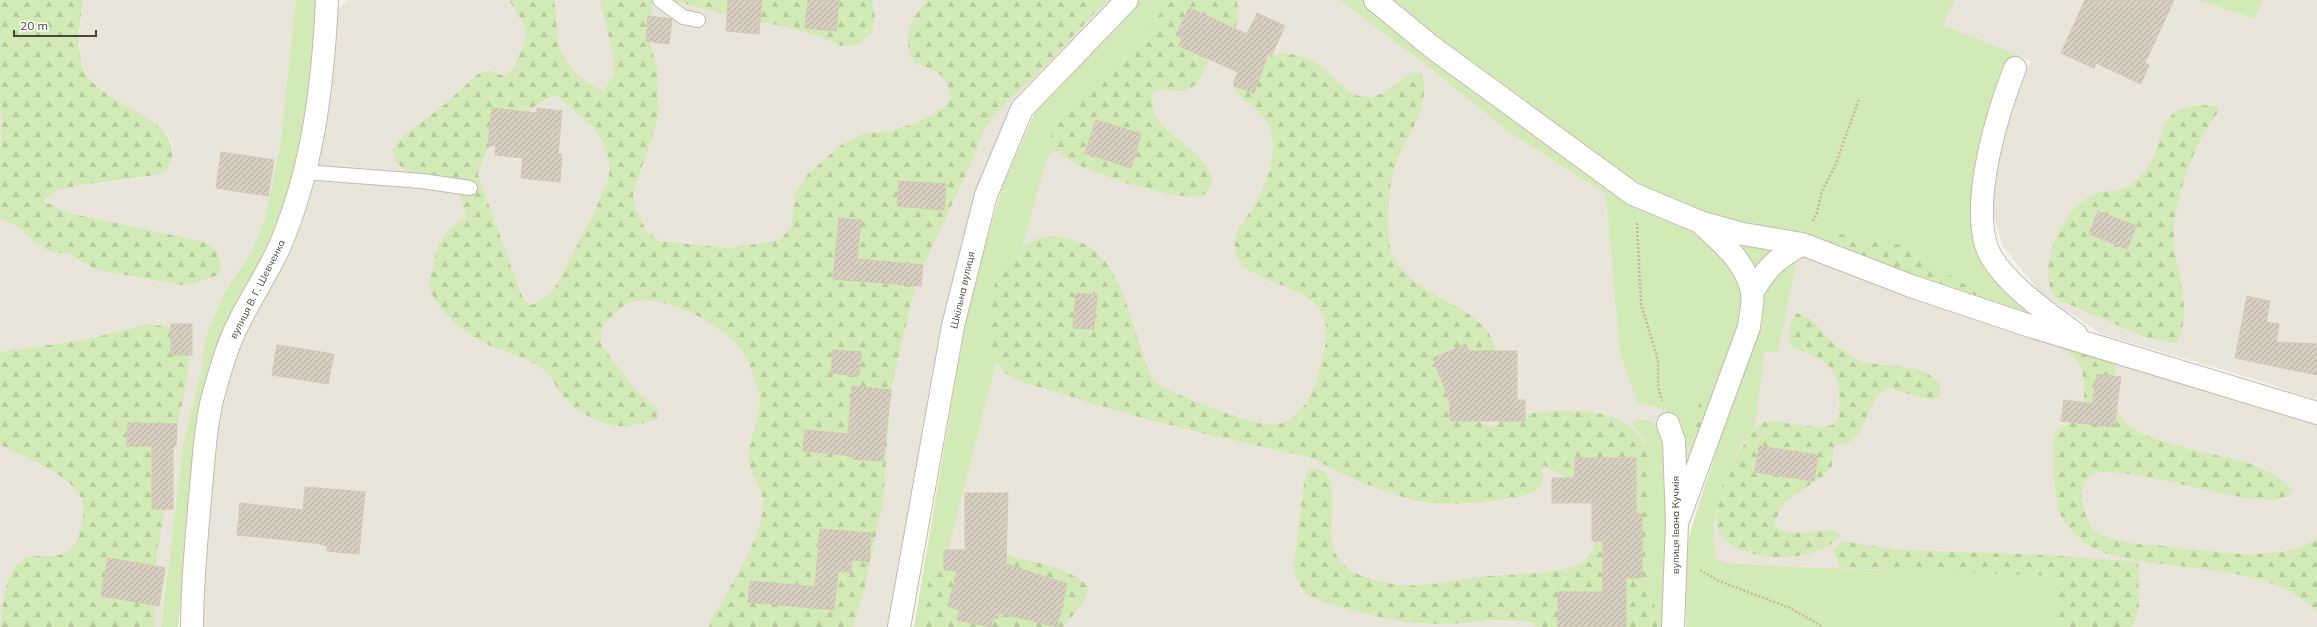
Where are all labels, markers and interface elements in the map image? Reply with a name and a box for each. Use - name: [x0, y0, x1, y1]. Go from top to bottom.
- scale bar: [14, 12, 96, 38]
- text: 20 m: [20, 18, 48, 33]
- street label: вулиця В. Г. Шевченка: [227, 238, 288, 341]
- street label: Шкільна вулиця: [947, 250, 978, 330]
- street label: вулиця Івана Кучмія: [1669, 476, 1682, 574]

